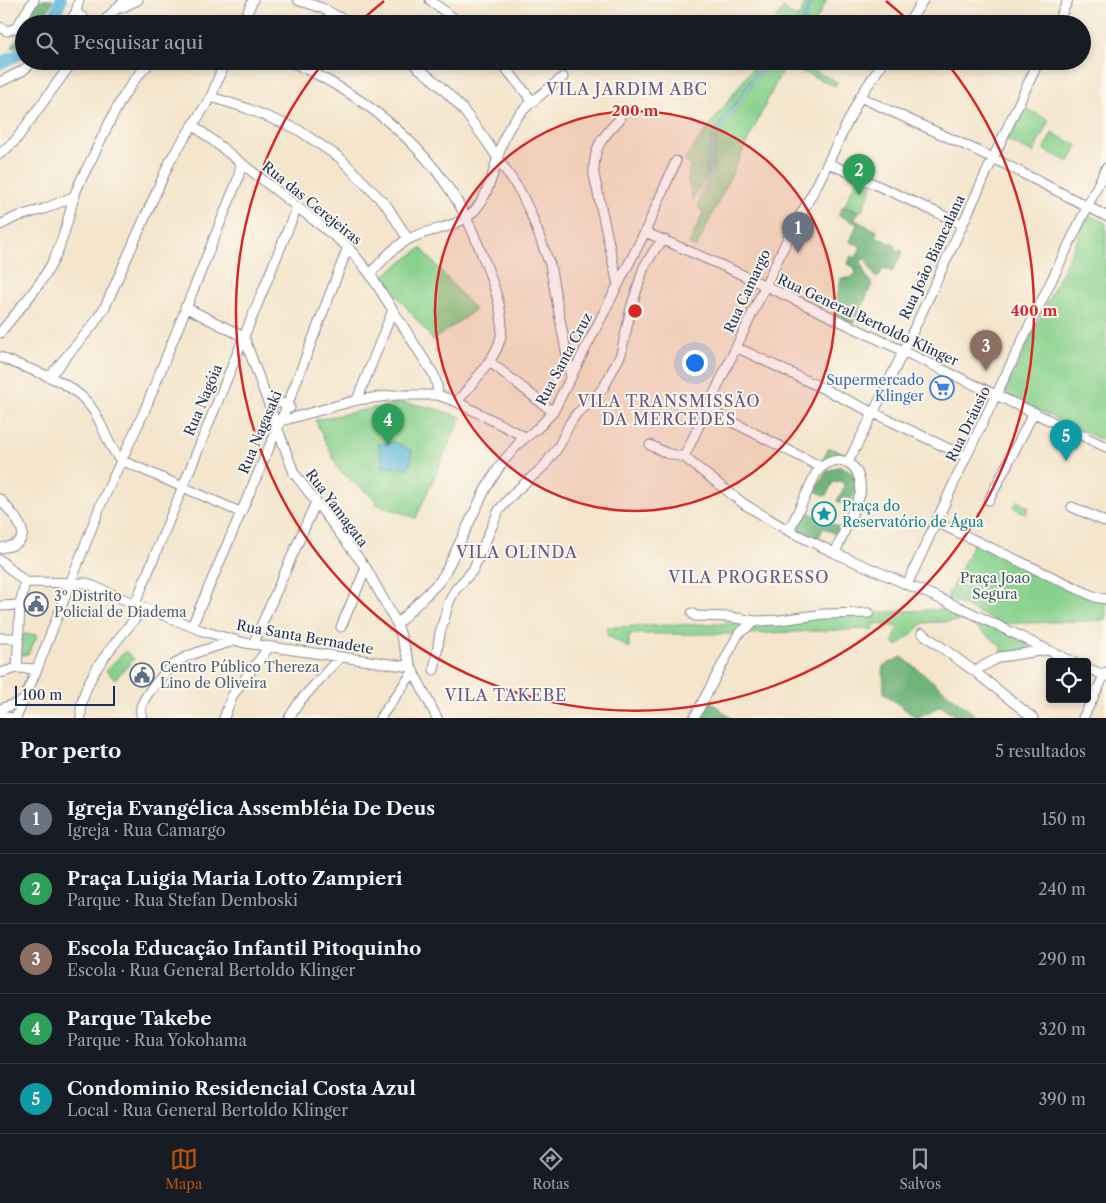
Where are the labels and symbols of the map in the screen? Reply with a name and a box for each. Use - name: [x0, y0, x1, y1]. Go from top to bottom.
- district label: VILA JARDIM ABC: [545, 79, 708, 99]
- text: 200 m: [612, 101, 658, 120]
- pin: 2: [843, 154, 875, 195]
- street label: Rua das Cerejeiras: [258, 157, 366, 249]
- street label: Rua João Biancalana: [895, 191, 969, 322]
- pin: 1: [782, 212, 814, 253]
- street label: Rua Camargo: [720, 246, 774, 336]
- street label: Rua General Bertoldo Klinger: [775, 270, 962, 370]
- text: 400 m: [1011, 301, 1057, 320]
- centre of rings: [626, 302, 644, 320]
- street label: Rua Santa Cruz: [532, 309, 596, 409]
- pin: 3: [970, 330, 1002, 371]
- your location: [682, 350, 708, 376]
- street label: Rua Nagóia: [180, 361, 226, 438]
- place label: Supermercado Klinger: [826, 371, 924, 405]
- supermarket icon: Supermercado Klinger: [929, 375, 955, 401]
- street label: Rua Dráusio: [942, 383, 994, 465]
- street label: Rua Nagasaki: [234, 388, 286, 476]
- district label: VILA TRANSMISSÃO DA MERCEDES: [576, 390, 761, 429]
- pin: 4: [372, 404, 404, 445]
- pin: 5: [1050, 420, 1082, 461]
- street label: Rua Yamagata: [302, 466, 372, 551]
- place label: Praça do Reservatório de Água: [842, 497, 984, 531]
- place icon: Praça do Reservatório de Água: [811, 501, 837, 527]
- district label: VILA OLINDA: [455, 542, 578, 562]
- district label: VILA PROGRESSO: [668, 567, 829, 587]
- park label: Praça Joao Segura: [960, 569, 1030, 603]
- place label: 3º Distrito Policial de Diadema: [54, 587, 187, 621]
- public building icon: 3º Distrito Policial de Diadema: [23, 591, 49, 617]
- street label: Rua Santa Bernadete: [235, 616, 375, 658]
- place label: Centro Público Thereza Lino de Oliveira: [160, 658, 320, 692]
- public building icon: Centro Público Thereza Lino de Oliveira: [129, 662, 155, 688]
- scale bar: [15, 683, 115, 706]
- district label: VILA TAKEBE: [444, 685, 567, 705]

